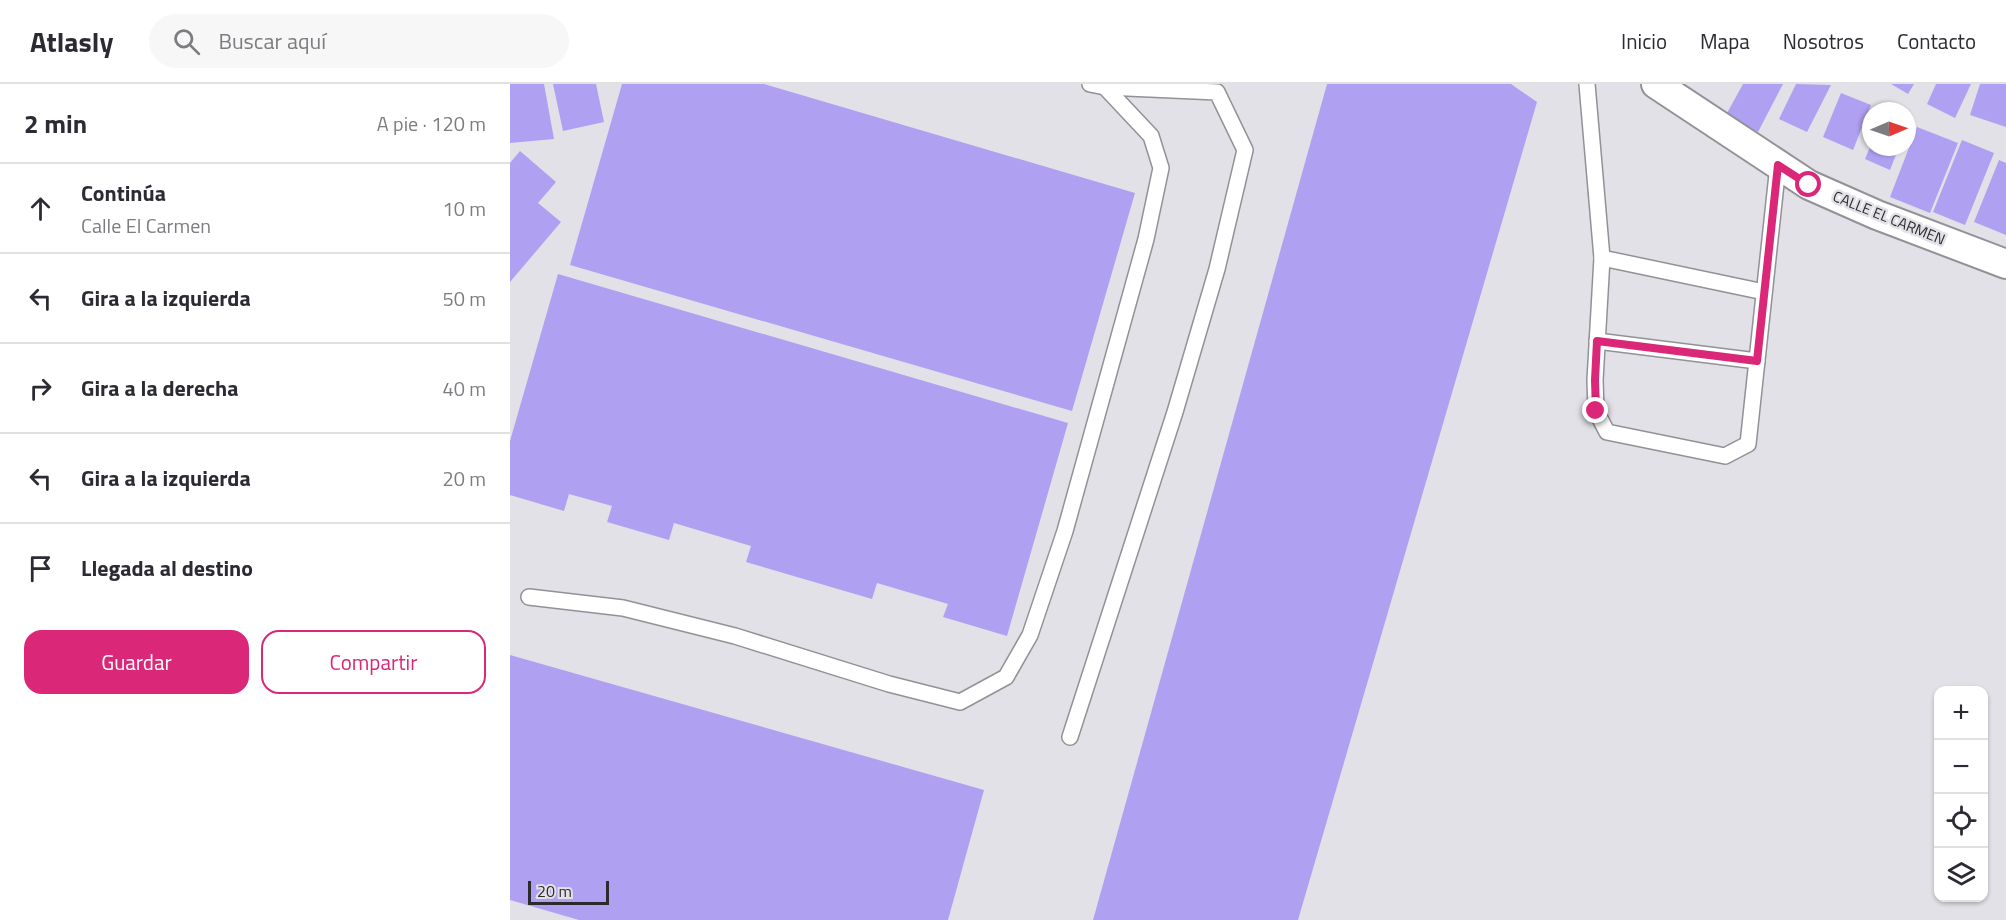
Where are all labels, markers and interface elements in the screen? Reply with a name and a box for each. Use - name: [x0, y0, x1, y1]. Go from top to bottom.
- search box: [149, 14, 569, 68]
- text: Atlasly: [30, 20, 113, 63]
- text: Buscar aquí: [218, 24, 326, 58]
- icon: search: [170, 25, 203, 58]
- text: Inicio: [1621, 25, 1667, 57]
- text: Mapa: [1700, 25, 1750, 57]
- text: Nosotros: [1783, 25, 1864, 57]
- text: Contacto: [1897, 25, 1976, 57]
- north arrow: [1862, 102, 1916, 156]
- text: 2 min: [24, 104, 87, 143]
- text: A pie · 120 m: [377, 108, 486, 139]
- route start: [1795, 171, 1821, 197]
- text: Continúa: [81, 176, 166, 210]
- street label: CALLE EL CARMEN: [1830, 185, 1949, 251]
- icon: ahead: [24, 192, 57, 225]
- text: 10 m: [442, 193, 486, 224]
- text: Calle El Carmen: [81, 210, 211, 241]
- text: Gira a la izquierda: [81, 281, 251, 315]
- icon: left: [24, 282, 57, 315]
- text: 50 m: [442, 283, 486, 314]
- text: Gira a la derecha: [81, 371, 238, 405]
- icon: right: [24, 372, 57, 405]
- text: 40 m: [442, 373, 486, 404]
- route end: [1582, 397, 1608, 423]
- text: Gira a la izquierda: [81, 461, 251, 495]
- icon: left: [24, 462, 57, 495]
- text: 20 m: [442, 463, 486, 494]
- text: Llegada al destino: [81, 551, 253, 585]
- icon: arrive: [24, 552, 57, 585]
- button: Guardar: [24, 630, 249, 694]
- button: Compartir: [261, 630, 486, 694]
- map controls: [1934, 686, 1988, 902]
- button: +: [1934, 686, 1988, 740]
- button: −: [1934, 740, 1988, 794]
- button: locate: [1934, 794, 1988, 848]
- button: layers: [1934, 848, 1988, 902]
- scale bar: [528, 878, 609, 906]
- text: 20 m: [537, 879, 572, 903]

